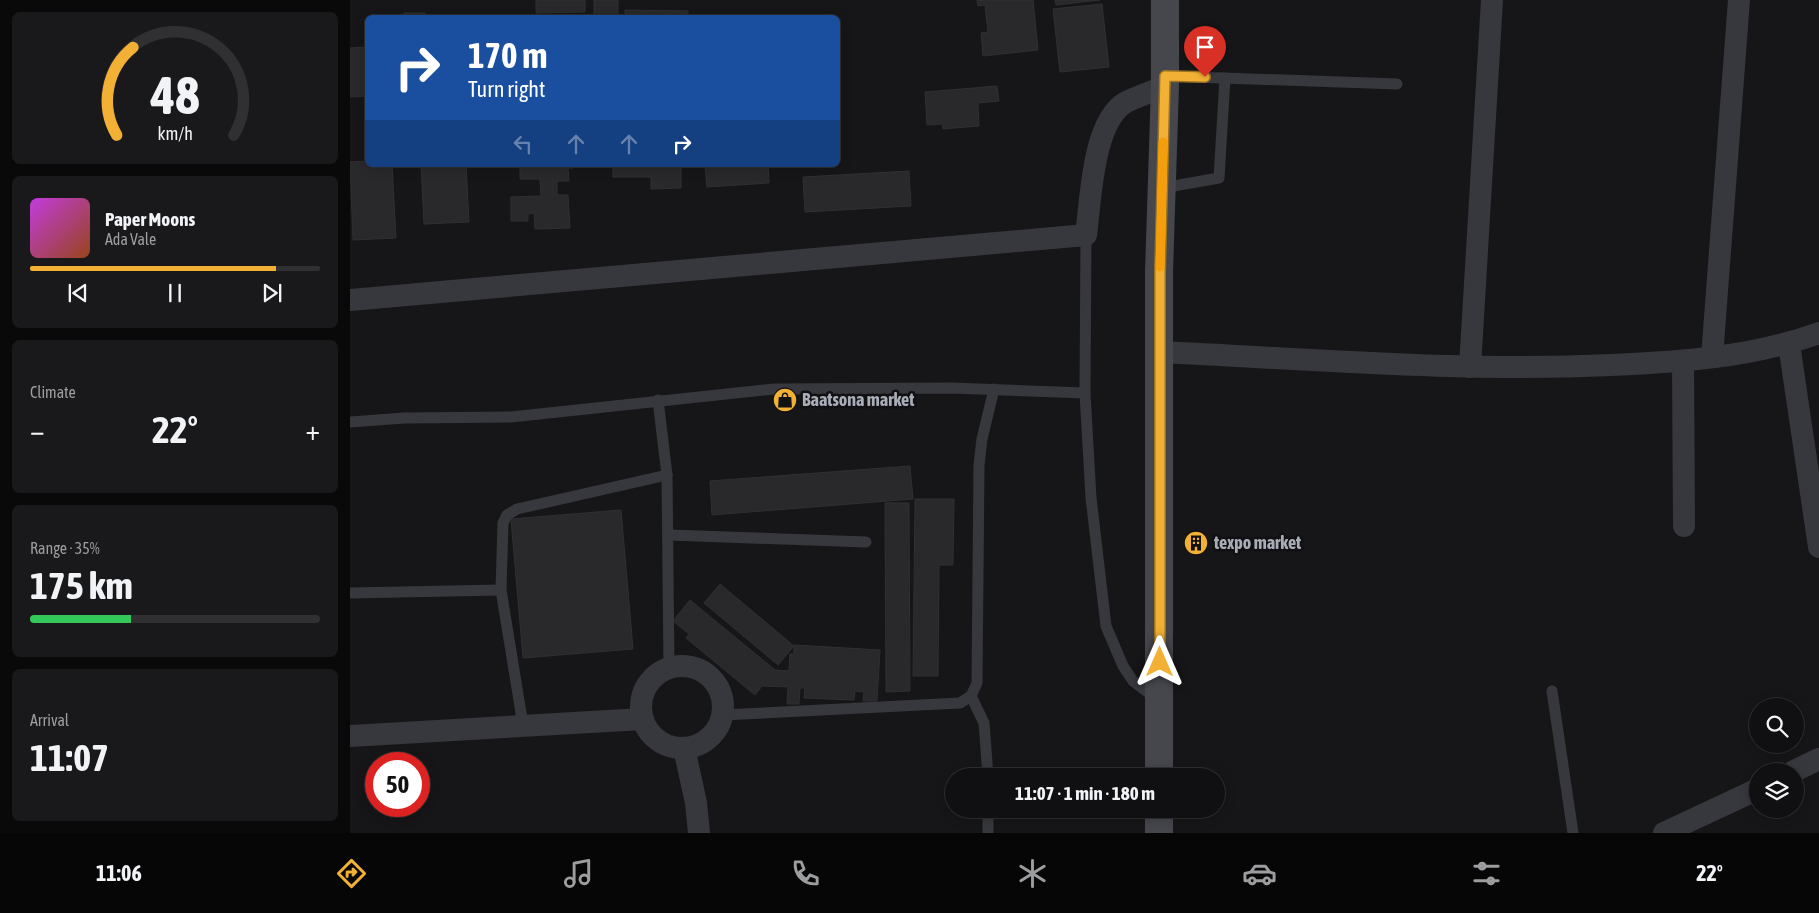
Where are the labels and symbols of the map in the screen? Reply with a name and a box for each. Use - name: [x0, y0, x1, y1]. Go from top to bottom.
- pin: [1184, 26, 1226, 77]
- shop icon: Baatsona market: [772, 387, 798, 413]
- place label: Baatsona market: [802, 389, 915, 410]
- building icon: texpo market: [1183, 530, 1209, 556]
- place label: texpo market: [1213, 532, 1302, 553]
- position arrow: [1133, 635, 1185, 687]
- speed limit sign: 50: [365, 752, 430, 817]

